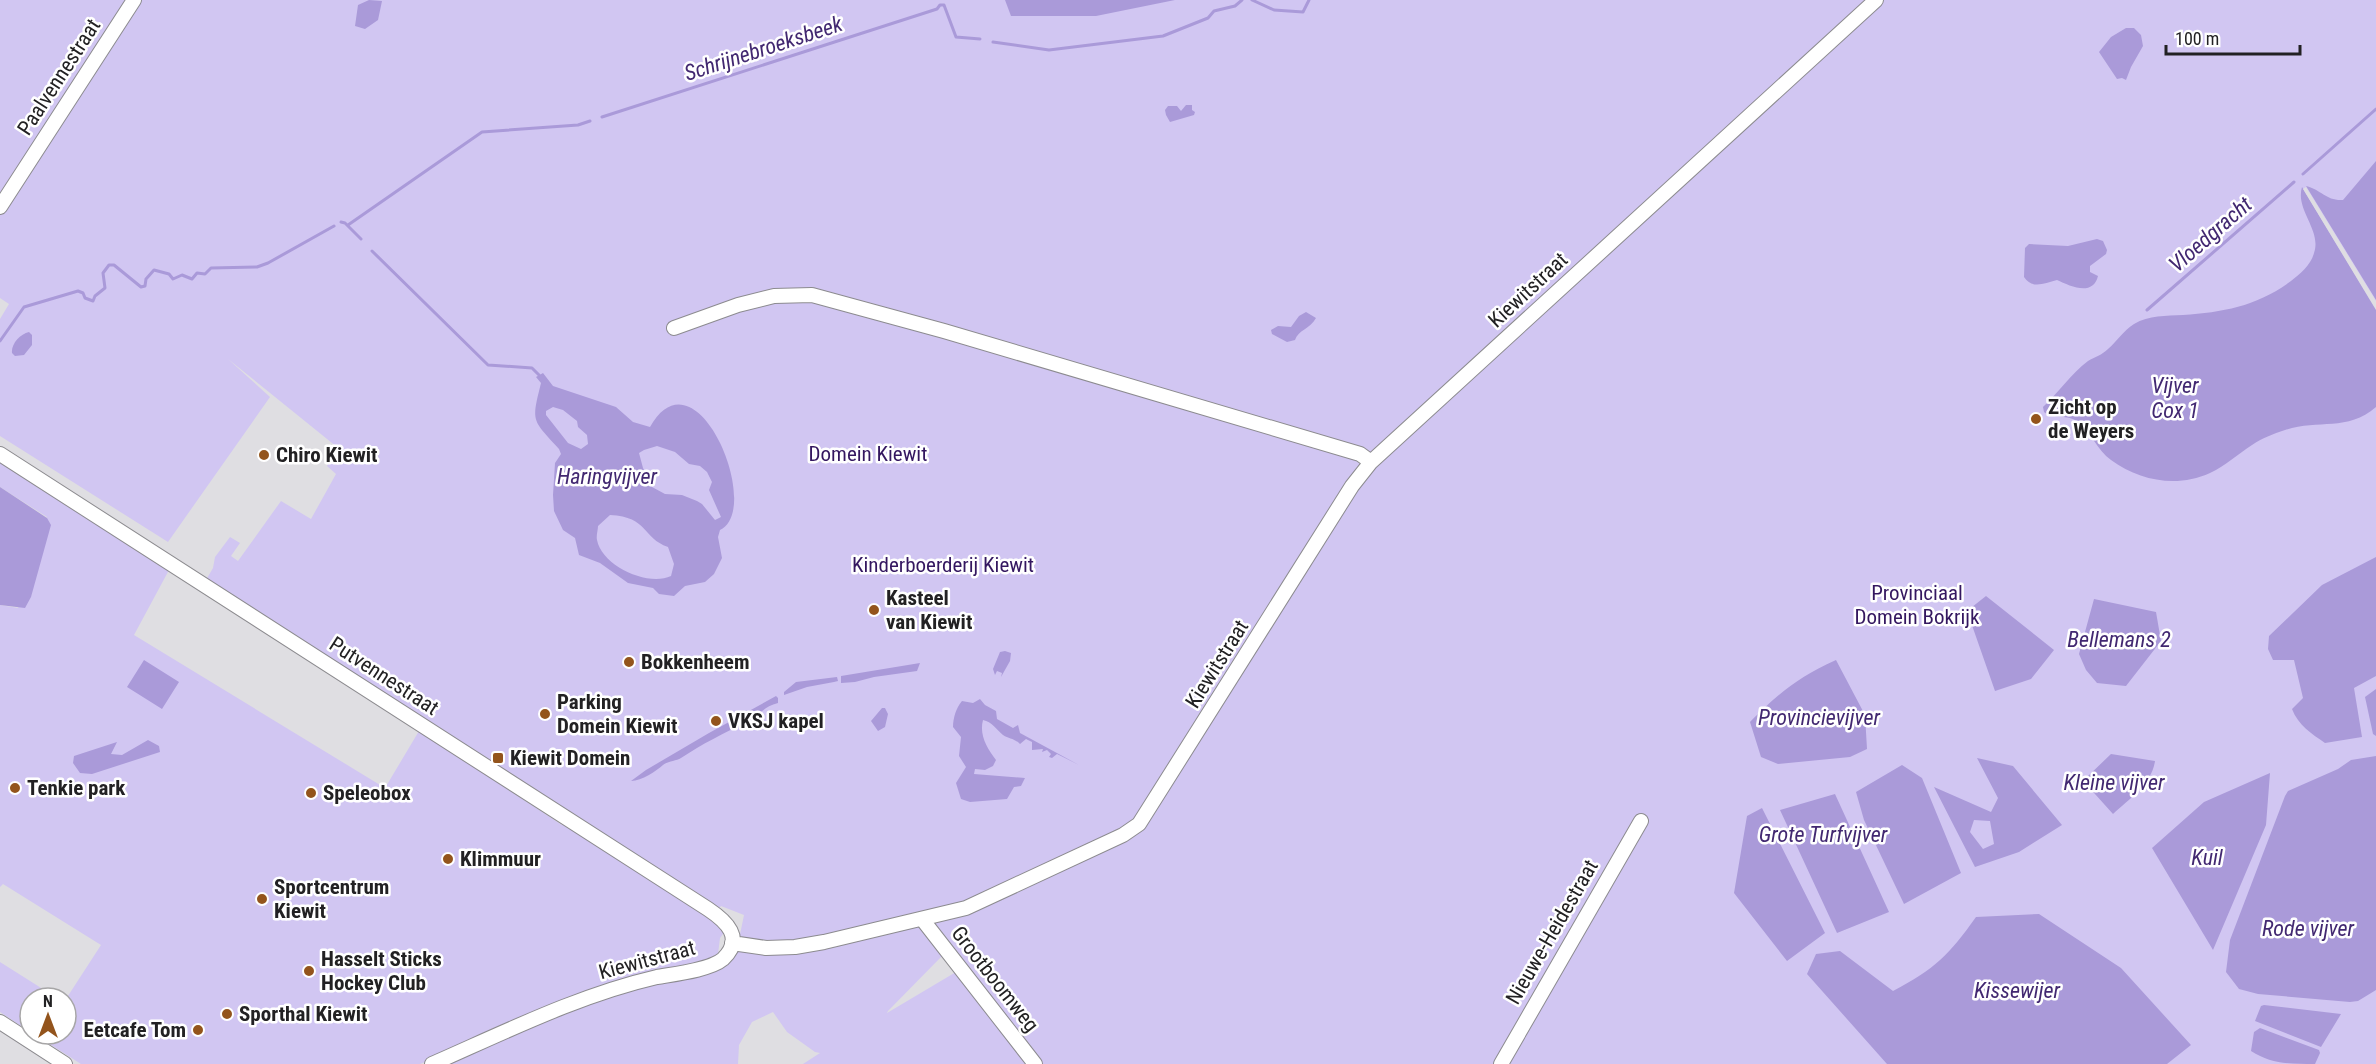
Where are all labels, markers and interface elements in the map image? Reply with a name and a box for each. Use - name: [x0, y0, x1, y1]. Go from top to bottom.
- water label: Schrijnebroeksbeek: [681, 11, 846, 86]
- street label: Paalvennestraat: [13, 14, 105, 140]
- scale bar: [2166, 18, 2300, 56]
- text: 100 m: [2175, 28, 2219, 49]
- water label: Vloedgracht: [2164, 191, 2257, 277]
- street label: Kiewitstraat: [1484, 247, 1572, 333]
- water label: Vijver Cox 1: [2151, 373, 2199, 423]
- place label: Zicht op de Weyers: [2048, 395, 2134, 443]
- marker: Zicht op de Weyers: [2029, 412, 2043, 426]
- park label: Domein Kiewit: [809, 442, 927, 466]
- place label: Chiro Kiewit: [276, 443, 377, 467]
- marker: Chiro Kiewit: [257, 448, 271, 462]
- water label: Haringvijver: [557, 464, 658, 489]
- park label: Kinderboerderij Kiewit: [852, 553, 1034, 577]
- park label: Provinciaal Domein Bokrijk: [1855, 581, 1980, 629]
- place label: Kasteel van Kiewit: [886, 586, 972, 634]
- marker: Kasteel van Kiewit: [867, 603, 881, 617]
- street label: Kiewitstraat: [1181, 616, 1253, 712]
- water label: Bellemans 2: [2067, 627, 2171, 652]
- street label: Putvennestraat: [325, 632, 443, 720]
- place label: Bokkenheem: [641, 650, 750, 674]
- marker: Bokkenheem: [622, 655, 636, 669]
- place label: Parking Domein Kiewit: [557, 690, 677, 738]
- water label: Provincievijver: [1758, 705, 1880, 730]
- marker: Parking Domein Kiewit: [538, 707, 552, 721]
- place label: VKSJ kapel: [728, 709, 824, 733]
- marker: VKSJ kapel: [709, 714, 723, 728]
- place label: Kiewit Domein: [510, 746, 630, 770]
- marker: Kiewit Domein: [491, 751, 505, 765]
- water label: Kleine vijver: [2063, 770, 2165, 795]
- place label: Tenkie park: [27, 776, 126, 800]
- marker: Tenkie park: [8, 781, 22, 795]
- place label: Speleobox: [323, 781, 411, 805]
- marker: Speleobox: [304, 786, 318, 800]
- water label: Grote Turfvijver: [1759, 822, 1888, 847]
- water label: Kuil: [2191, 845, 2224, 870]
- place label: Klimmuur: [460, 847, 541, 871]
- marker: Klimmuur: [441, 852, 455, 866]
- street label: Nieuwe-Heidestraat: [1501, 856, 1603, 1008]
- place label: Sportcentrum Kiewit: [274, 875, 389, 923]
- marker: Sportcentrum Kiewit: [255, 892, 269, 906]
- water label: Rode vijver: [2262, 916, 2354, 941]
- street label: Grootboomweg: [946, 922, 1044, 1036]
- street label: Kiewitstraat: [596, 936, 698, 984]
- place label: Hasselt Sticks Hockey Club: [321, 947, 442, 995]
- marker: Hasselt Sticks Hockey Club: [302, 964, 316, 978]
- water label: Kissewijer: [1974, 978, 2061, 1003]
- north arrow: [18, 986, 78, 1046]
- text: N: [43, 992, 53, 1011]
- place label: Sporthal Kiewit: [239, 1002, 367, 1026]
- marker: Sporthal Kiewit: [220, 1007, 234, 1021]
- place label: Eetcafe Tom: [84, 1018, 186, 1042]
- marker: Eetcafe Tom: [191, 1023, 205, 1037]

